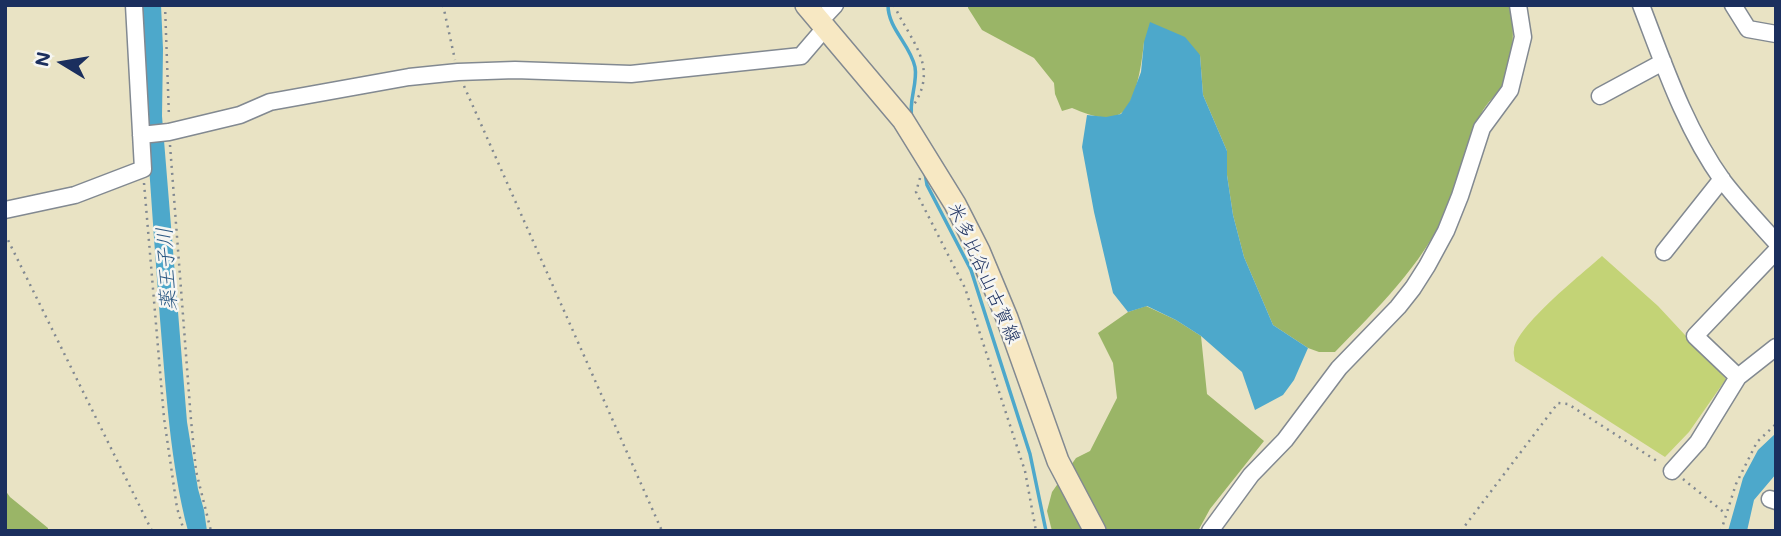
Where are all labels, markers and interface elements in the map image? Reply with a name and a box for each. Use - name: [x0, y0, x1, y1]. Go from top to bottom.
- north arrow: [28, 28, 98, 98]
- text: N: [28, 49, 56, 68]
- street label: 米多比谷山古賀線: [943, 199, 1025, 347]
- water label: 薬王子川: [152, 226, 182, 312]

